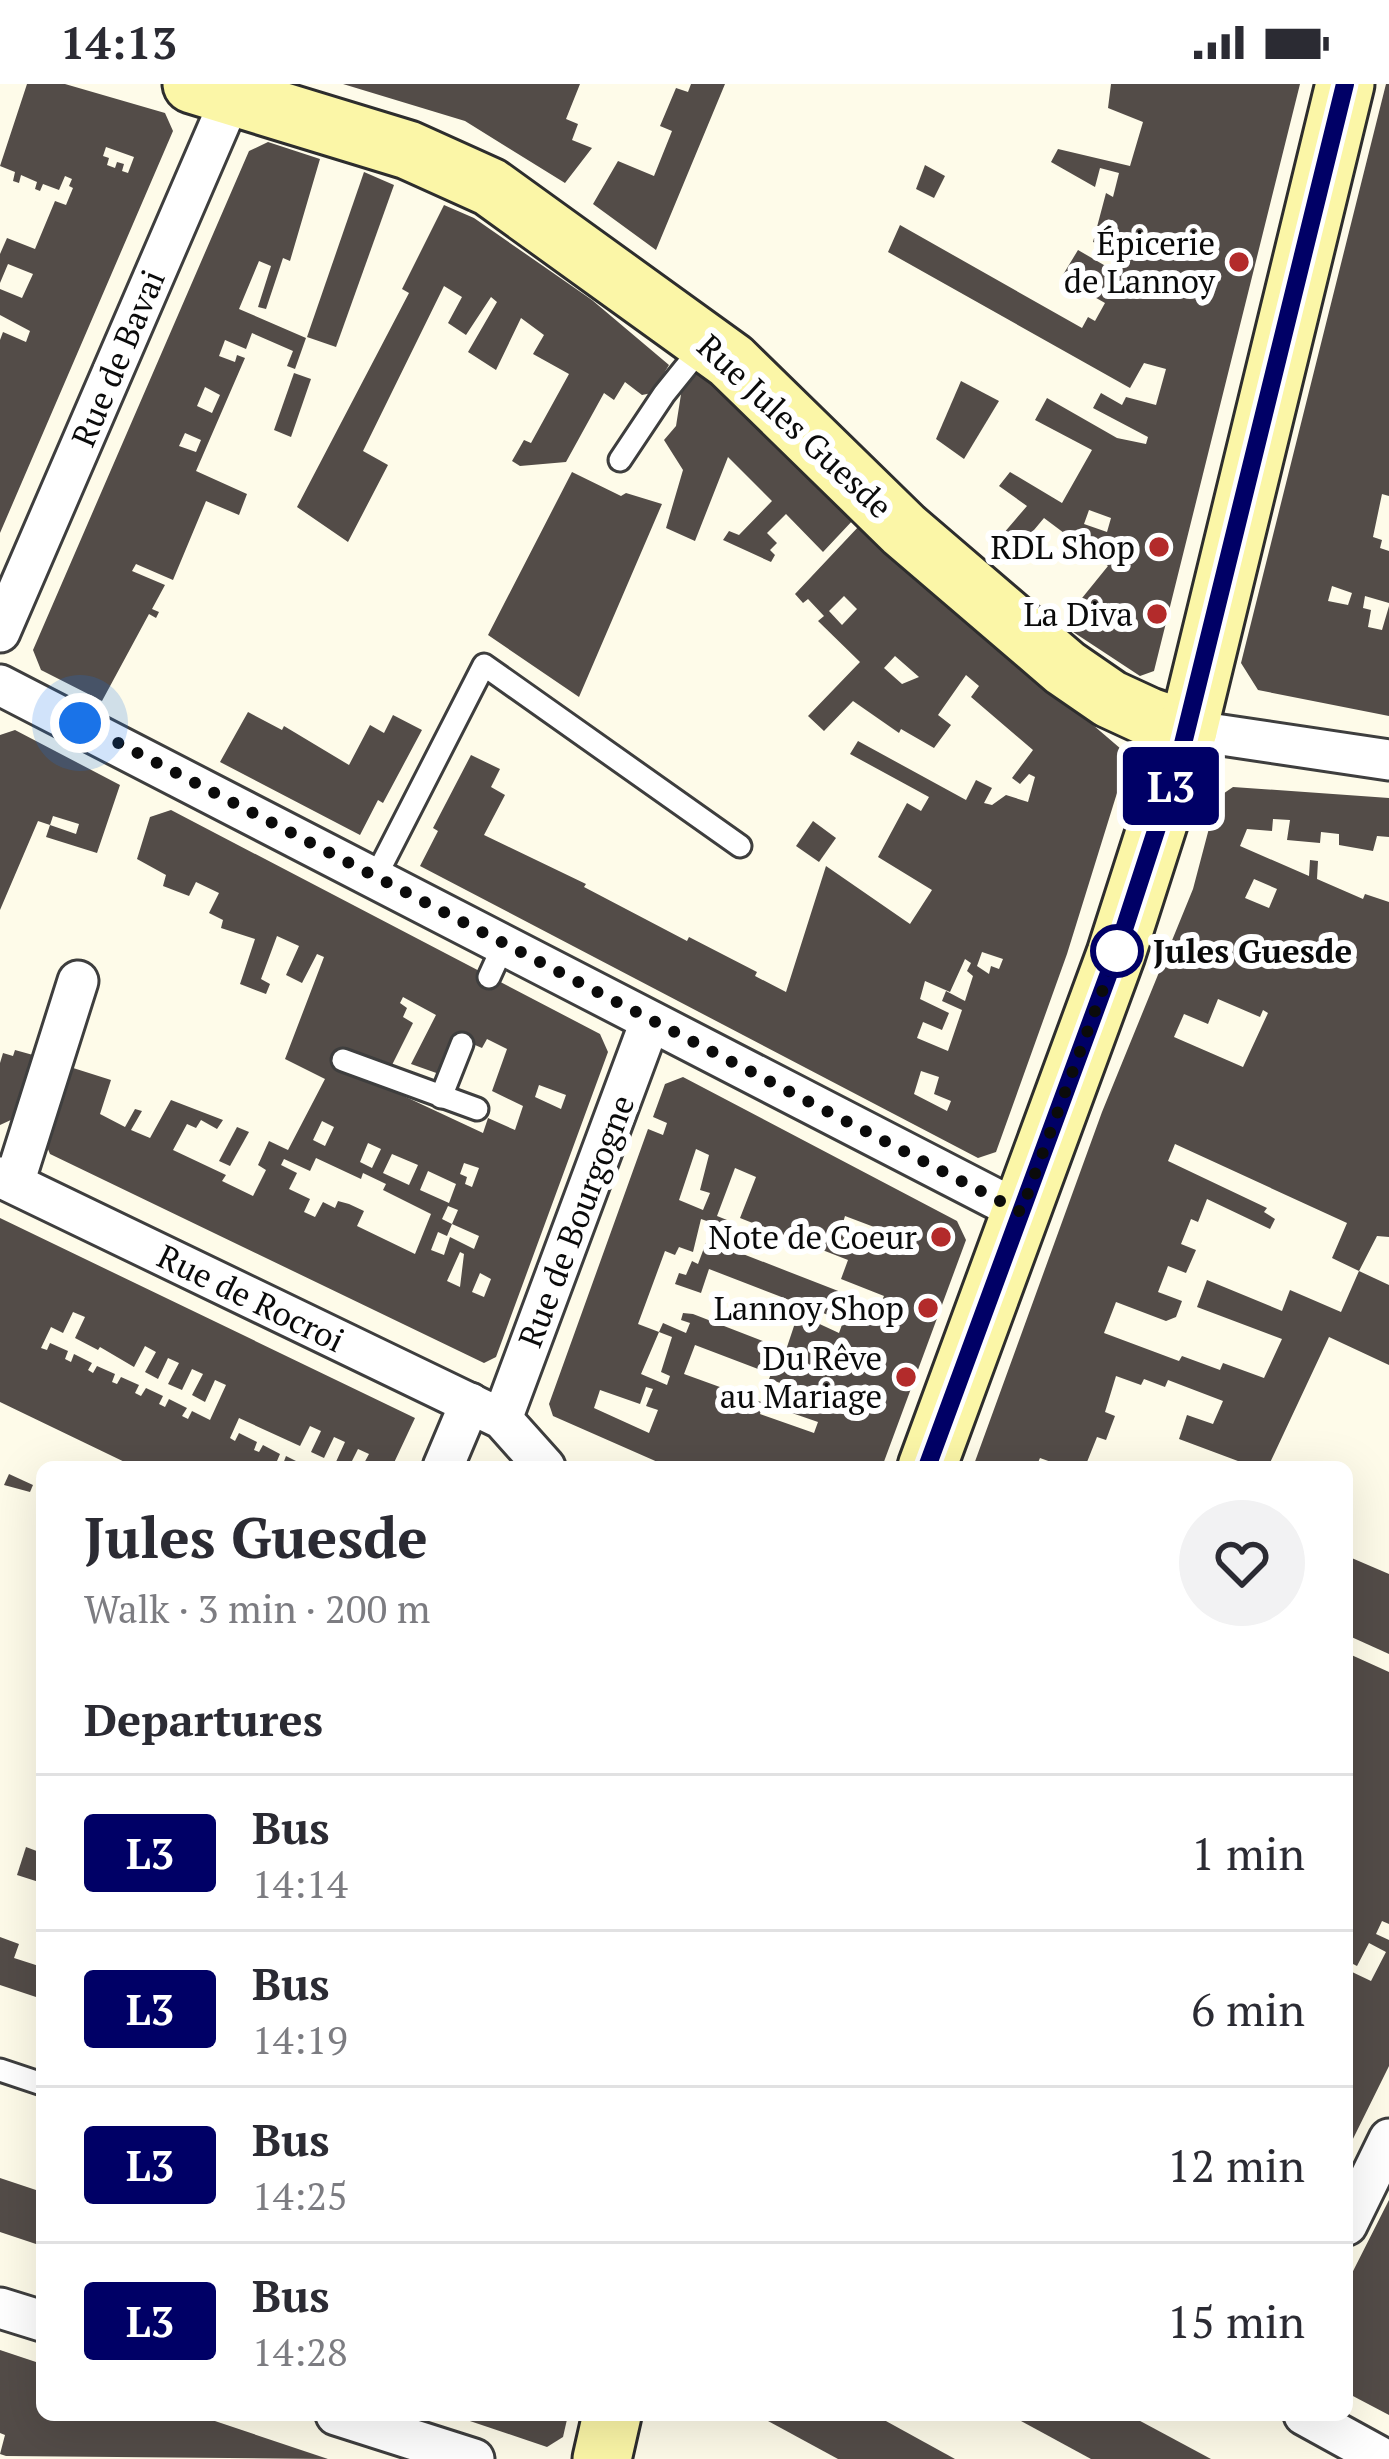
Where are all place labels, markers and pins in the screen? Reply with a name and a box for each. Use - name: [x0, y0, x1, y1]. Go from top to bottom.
- place label: Épicerie de Lannoy: [1064, 221, 1216, 302]
- marker: Épicerie de Lannoy: [1226, 249, 1252, 275]
- place label: RDL Shop: [990, 525, 1135, 568]
- marker: RDL Shop: [1146, 534, 1172, 560]
- place label: La Diva: [1024, 592, 1133, 635]
- marker: La Diva: [1144, 601, 1170, 627]
- marker: Jules Guesde: [1092, 926, 1142, 976]
- place label: Jules Guesde: [1153, 929, 1352, 972]
- place label: Note de Coeur: [708, 1215, 917, 1258]
- marker: Note de Coeur: [928, 1224, 954, 1250]
- place label: Lannoy Shop: [714, 1286, 904, 1329]
- marker: Lannoy Shop: [915, 1295, 941, 1321]
- place label: Du Rêve au Mariage: [720, 1336, 882, 1417]
- marker: Du Rêve au Mariage: [893, 1364, 919, 1390]

